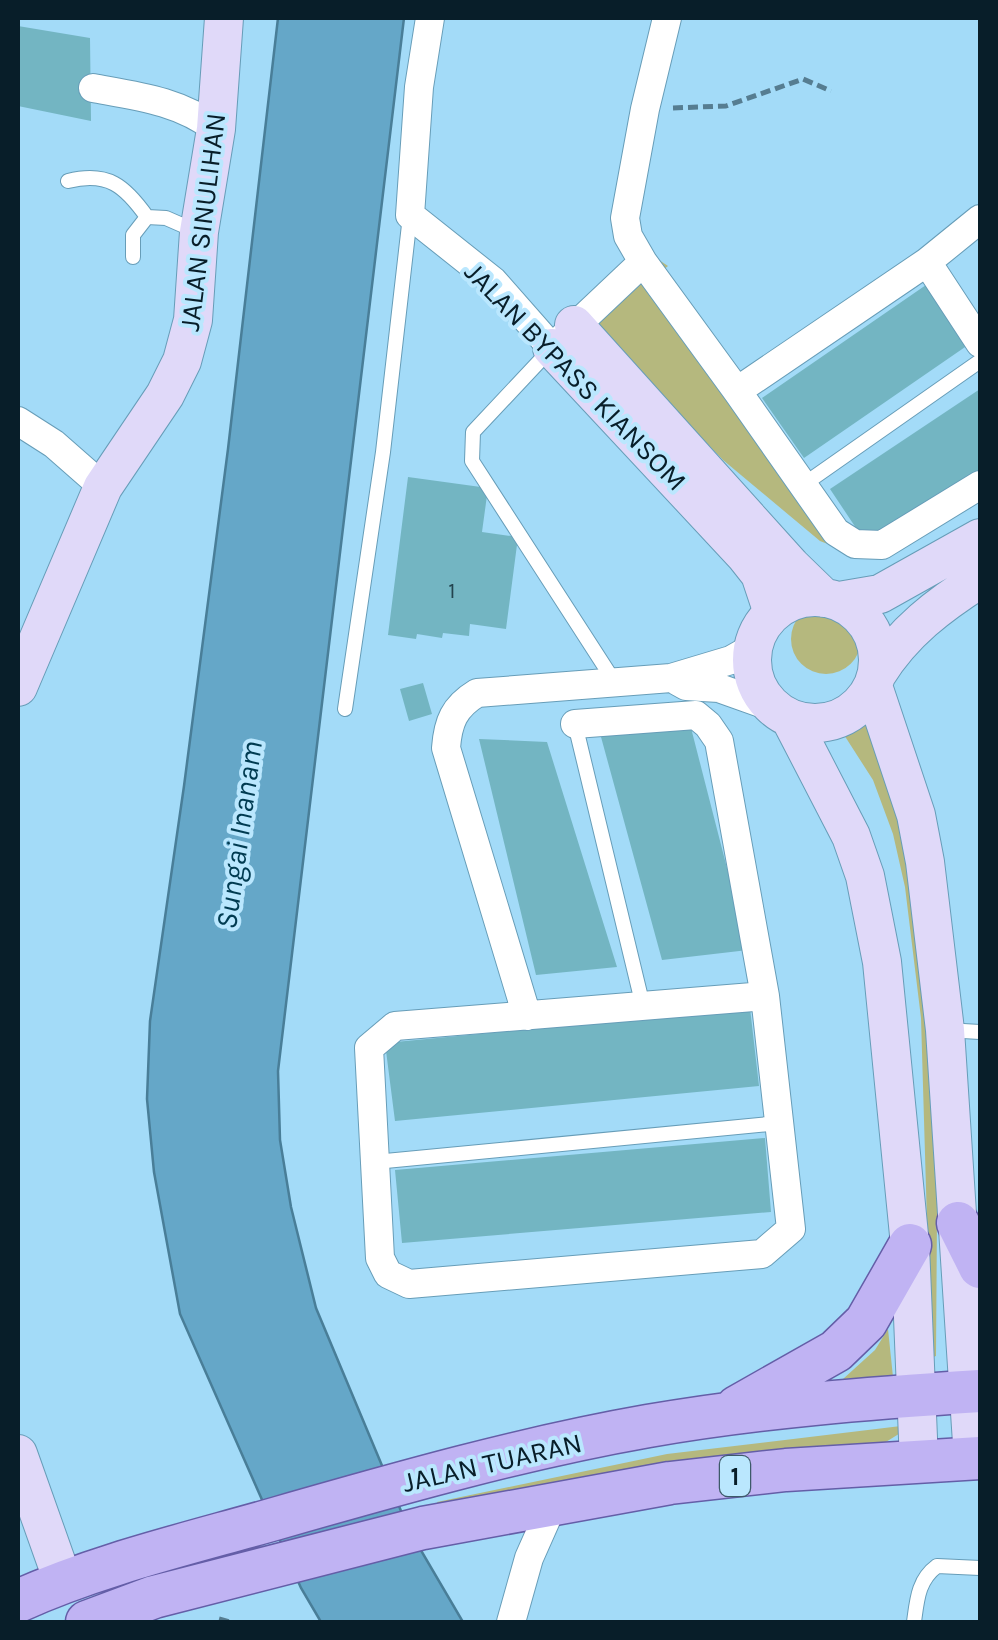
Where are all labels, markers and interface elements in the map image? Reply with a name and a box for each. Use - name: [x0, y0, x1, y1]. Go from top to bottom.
- street label: JALAN SINULIHAN: [173, 111, 232, 333]
- street label: JALAN BYPASS KIANSOM: [458, 255, 693, 497]
- house number: 1: [448, 578, 456, 604]
- water label: Sungai Inanam: [208, 739, 270, 931]
- street label: JALAN TUARAN: [399, 1426, 585, 1499]
- road number: 1: [720, 1456, 750, 1496]

